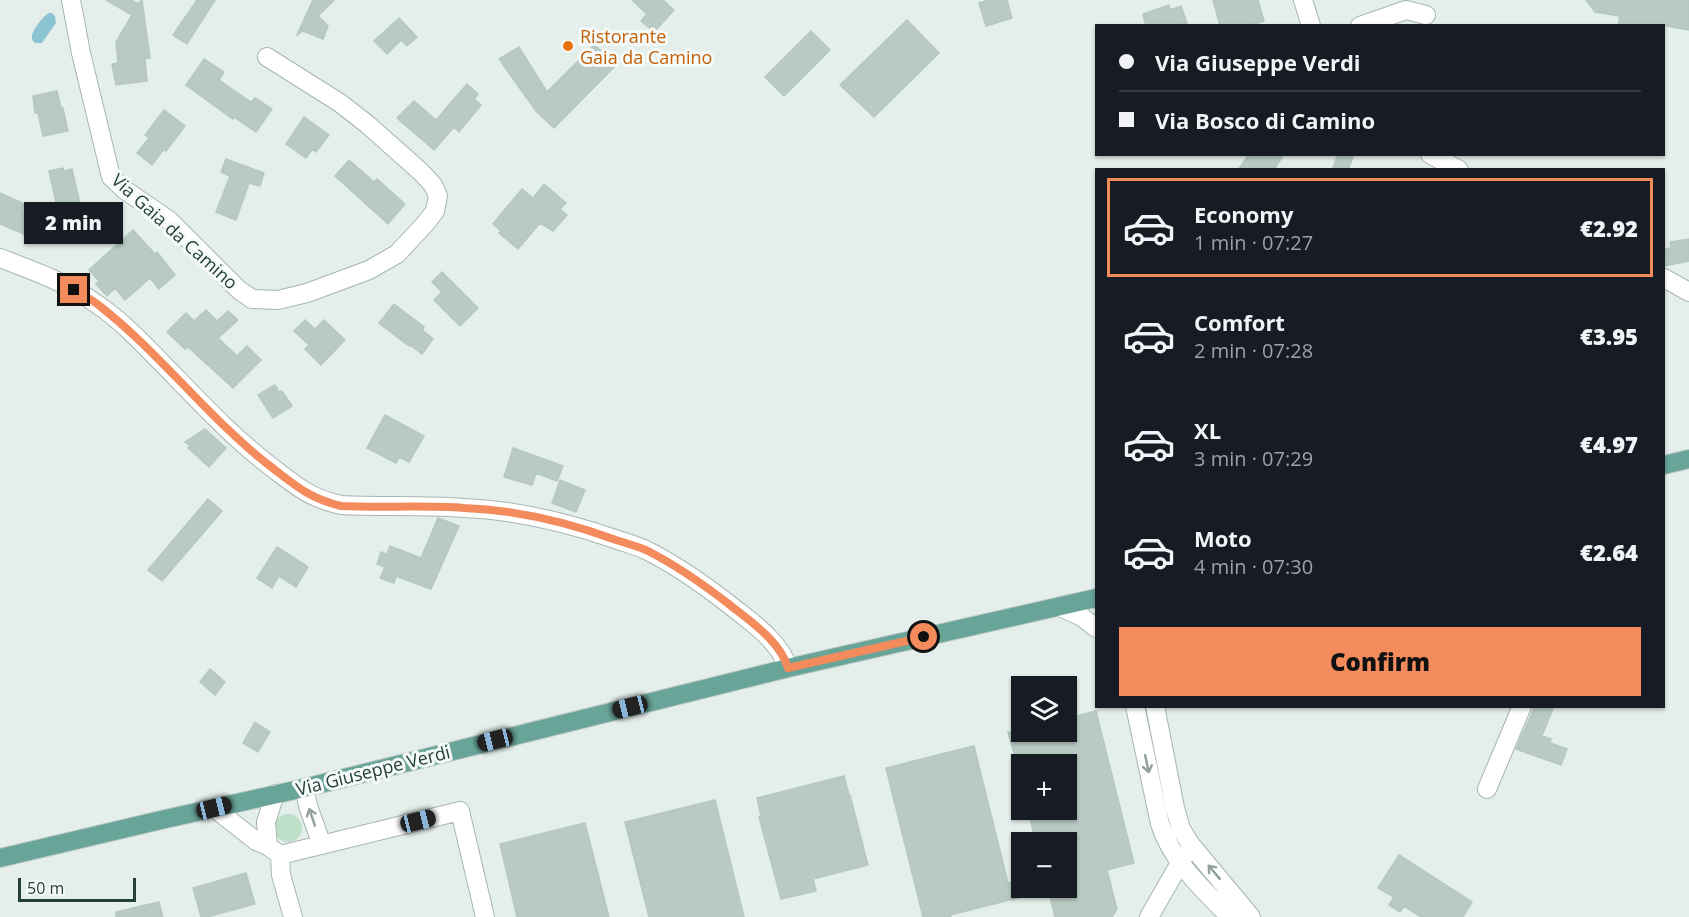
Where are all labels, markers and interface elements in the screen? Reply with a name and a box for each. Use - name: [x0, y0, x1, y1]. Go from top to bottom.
- place label: Ristorante Gaia da Camino: [580, 24, 712, 69]
- marker: Ristorante Gaia da Camino: [561, 39, 575, 53]
- text: Via Giuseppe Verdi: [1155, 47, 1361, 77]
- text: Via Bosco di Camino: [1155, 105, 1375, 135]
- street label: Via Gaia da Camino: [107, 168, 243, 294]
- text: Economy: [1194, 199, 1293, 229]
- icon: car: [1122, 201, 1176, 255]
- callout: 2 min: [25, 203, 124, 245]
- text: 2 min: [45, 209, 102, 236]
- text: €2.92: [1580, 213, 1638, 243]
- text: 1 min · 07:27: [1194, 229, 1313, 256]
- route end: [60, 276, 87, 303]
- text: Comfort: [1194, 307, 1285, 337]
- icon: car: [1122, 309, 1176, 363]
- text: €3.95: [1580, 321, 1638, 351]
- text: 2 min · 07:28: [1194, 337, 1313, 364]
- text: XL: [1194, 415, 1221, 445]
- icon: car: [1122, 417, 1176, 471]
- text: €4.97: [1580, 429, 1638, 459]
- text: 3 min · 07:29: [1194, 445, 1313, 472]
- text: Moto: [1194, 523, 1252, 553]
- icon: car: [1122, 525, 1176, 579]
- text: €2.64: [1580, 537, 1638, 567]
- text: 4 min · 07:30: [1194, 553, 1313, 580]
- route start: [910, 623, 937, 650]
- button: Confirm: [1119, 627, 1641, 696]
- map controls: [1011, 676, 1077, 898]
- button: layers: [1011, 676, 1077, 742]
- car: [610, 694, 650, 720]
- car: [475, 727, 515, 753]
- street label: Via Giuseppe Verdi: [294, 739, 452, 801]
- button: +: [1011, 754, 1077, 820]
- one-way arrow: [1142, 754, 1154, 773]
- car: [194, 795, 234, 821]
- one-way arrow: [305, 808, 316, 827]
- car: [398, 808, 438, 834]
- button: −: [1011, 832, 1077, 898]
- one-way arrow: [1207, 864, 1220, 880]
- scale bar: [18, 875, 136, 902]
- text: 50 m: [27, 877, 64, 899]

